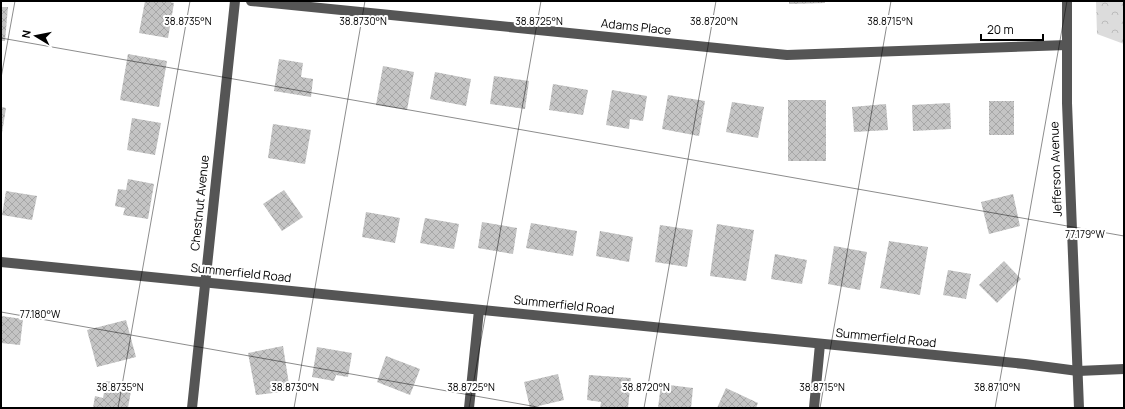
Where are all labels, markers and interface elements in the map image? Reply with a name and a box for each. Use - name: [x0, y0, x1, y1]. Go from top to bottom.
- text: 38.8735°N: [164, 14, 212, 28]
- text: 38.8730°N: [339, 14, 387, 28]
- text: 38.8725°N: [515, 14, 563, 28]
- street label: Adams Place: [600, 14, 672, 39]
- text: 38.8720°N: [690, 14, 738, 28]
- text: 38.8715°N: [867, 14, 913, 28]
- north arrow: [16, 16, 56, 56]
- scale bar: [981, 16, 1043, 42]
- text: 20 m: [987, 21, 1014, 38]
- text: N: [18, 29, 34, 39]
- street label: Jefferson Avenue: [1045, 121, 1066, 217]
- street label: Chestnut Avenue: [186, 154, 213, 252]
- text: 77.179°W: [1065, 227, 1106, 241]
- street label: Summerfield Road: [190, 259, 292, 286]
- street label: Summerfield Road: [513, 291, 615, 318]
- text: 77.180°W: [20, 307, 61, 321]
- street label: Summerfield Road: [835, 324, 937, 351]
- text: 38.8735°N: [96, 380, 144, 394]
- text: 38.8730°N: [271, 380, 319, 394]
- text: 38.8725°N: [447, 380, 495, 394]
- text: 38.8720°N: [622, 380, 670, 394]
- text: 38.8715°N: [799, 380, 845, 394]
- text: 38.8710°N: [974, 380, 1020, 394]

